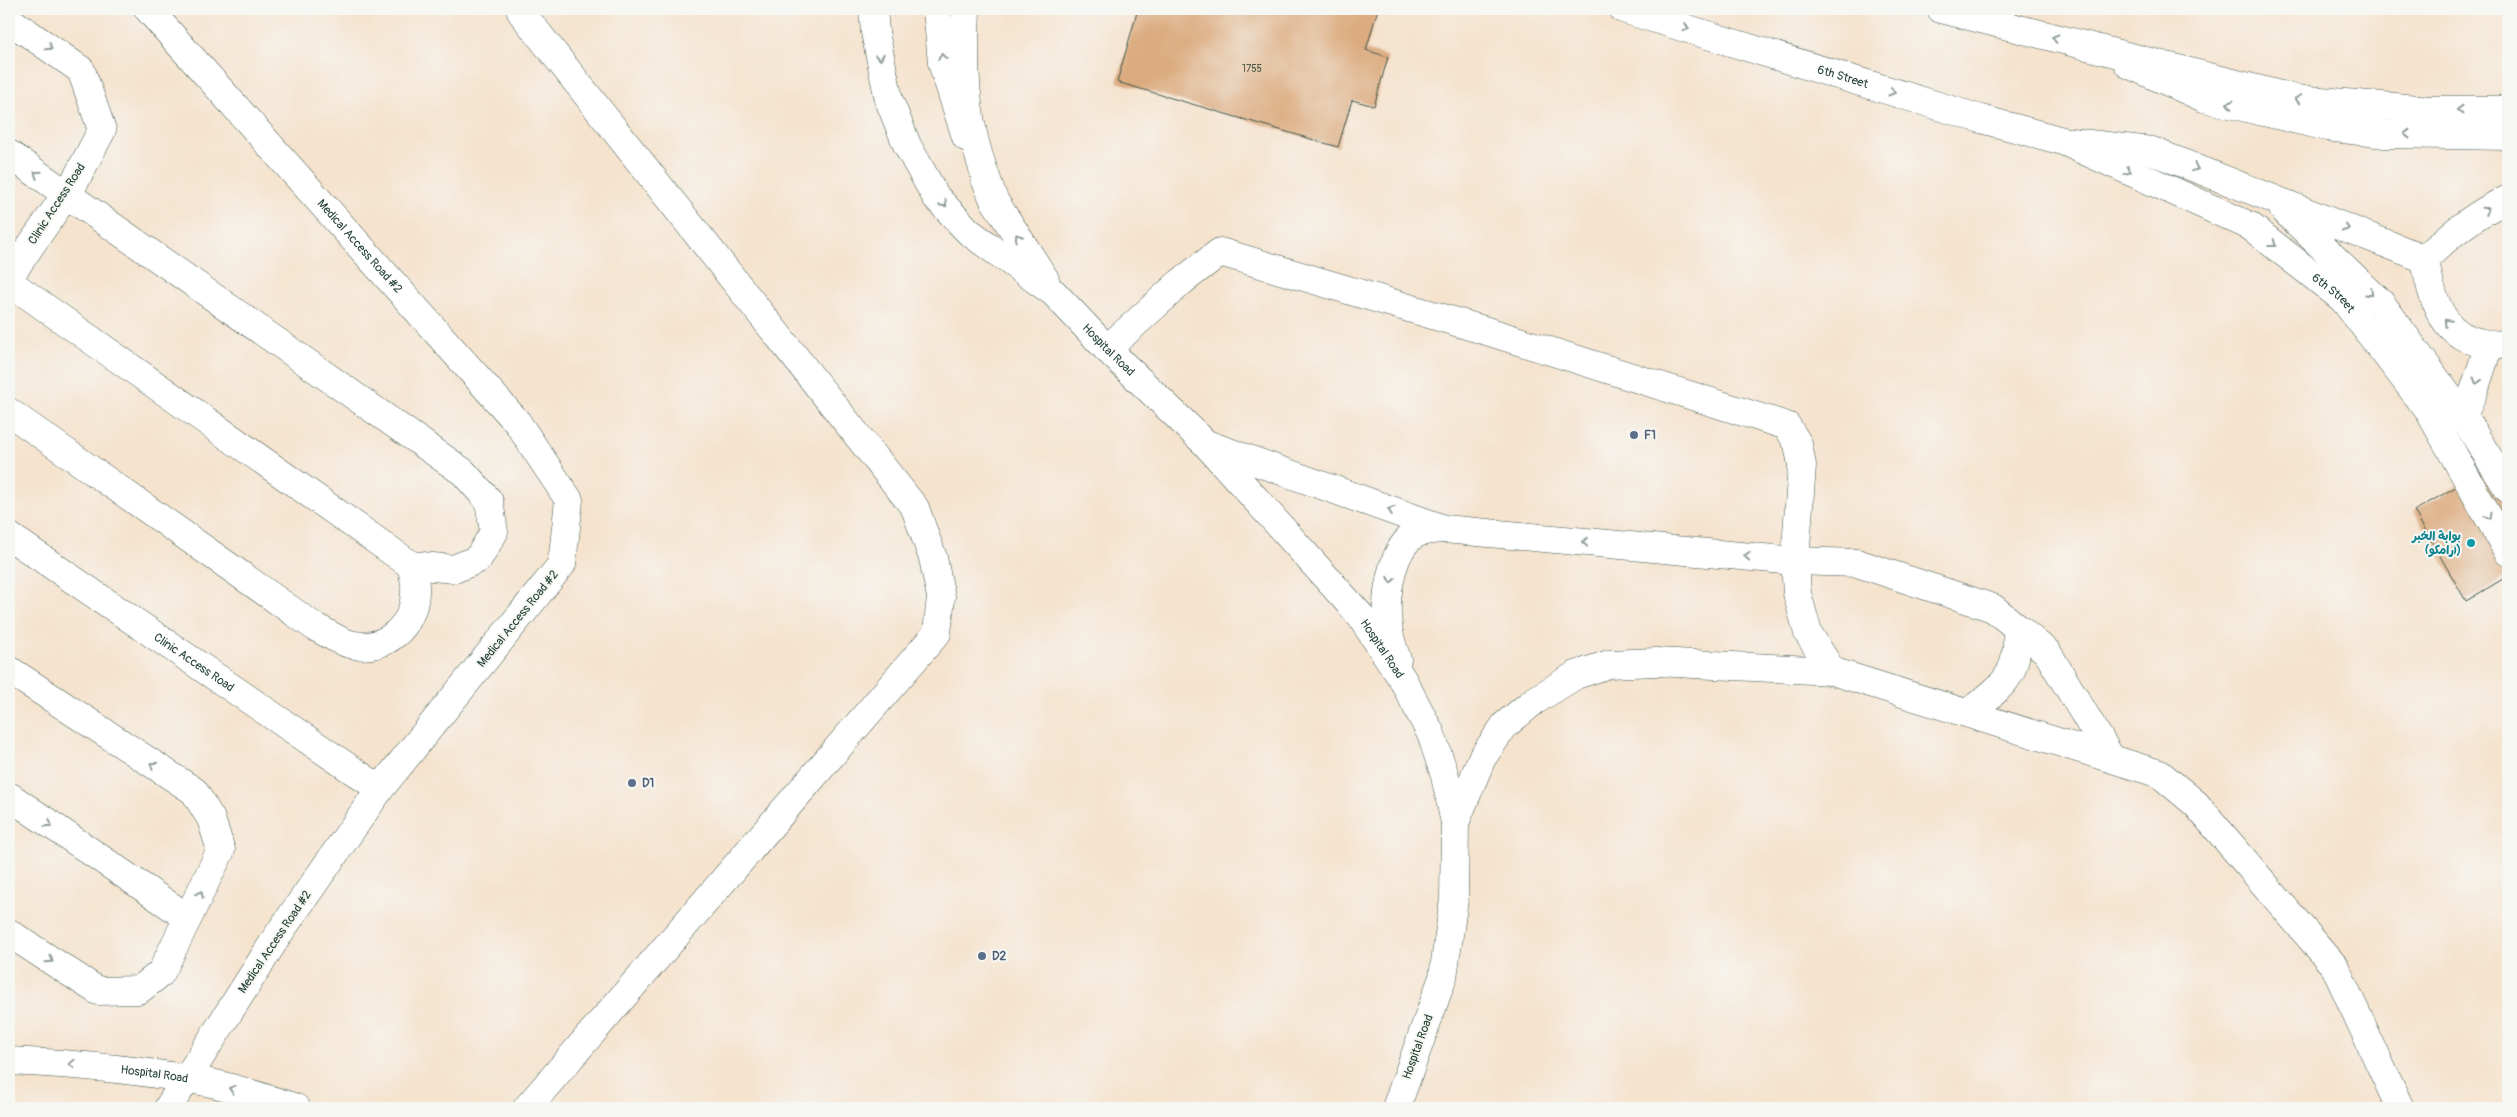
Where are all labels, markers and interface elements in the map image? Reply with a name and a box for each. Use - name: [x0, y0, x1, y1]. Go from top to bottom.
- one-way arrow: [1682, 23, 1690, 33]
- one-way arrow: [2051, 33, 2060, 44]
- one-way arrow: [43, 41, 53, 50]
- one-way arrow: [937, 52, 948, 60]
- one-way arrow: [874, 53, 885, 61]
- street label: 6th Street: [1815, 62, 1870, 92]
- house number: 1755: [1242, 63, 1262, 75]
- one-way arrow: [1887, 86, 1895, 96]
- one-way arrow: [2293, 94, 2302, 104]
- one-way arrow: [2226, 99, 2235, 110]
- one-way arrow: [2455, 105, 2463, 115]
- one-way arrow: [2403, 129, 2410, 139]
- street label: Clinic Access Road: [25, 160, 89, 248]
- one-way arrow: [2190, 162, 2199, 172]
- one-way arrow: [2123, 165, 2132, 175]
- one-way arrow: [34, 170, 43, 180]
- street label: Medical Access Road #2: [314, 196, 406, 296]
- one-way arrow: [938, 199, 947, 208]
- one-way arrow: [2480, 207, 2489, 217]
- one-way arrow: [2341, 222, 2350, 233]
- one-way arrow: [1015, 234, 1024, 243]
- one-way arrow: [2267, 238, 2277, 247]
- street label: 6th Street: [2309, 270, 2358, 316]
- one-way arrow: [2365, 287, 2374, 296]
- one-way arrow: [2444, 319, 2453, 328]
- street label: Hospital Road: [1079, 320, 1138, 379]
- one-way arrow: [2473, 377, 2483, 385]
- place label: F1: [1644, 428, 1656, 443]
- marker: F1: [1628, 429, 1640, 441]
- one-way arrow: [1387, 506, 1396, 516]
- one-way arrow: [2483, 510, 2493, 519]
- place label: بوابة الخبر (ارامكو): [2411, 529, 2461, 558]
- one-way arrow: [1580, 537, 1588, 548]
- marker: بوابة الخبر (ارامكو): [2465, 537, 2477, 549]
- one-way arrow: [1742, 551, 1750, 562]
- street label: Medical Access Road #2: [474, 567, 562, 671]
- one-way arrow: [1386, 576, 1396, 585]
- street label: Hospital Road: [1357, 616, 1407, 681]
- street label: Clinic Access Road: [151, 629, 237, 695]
- one-way arrow: [150, 762, 159, 771]
- place label: D1: [642, 776, 654, 791]
- marker: D1: [626, 777, 638, 789]
- one-way arrow: [43, 818, 53, 827]
- street label: Medical Access Road #2: [235, 888, 315, 996]
- one-way arrow: [194, 890, 204, 899]
- place label: D2: [992, 949, 1007, 964]
- marker: D2: [976, 950, 988, 962]
- one-way arrow: [44, 953, 53, 963]
- street label: Hospital Road: [1399, 1012, 1437, 1081]
- one-way arrow: [68, 1059, 76, 1070]
- street label: Hospital Road: [120, 1062, 189, 1086]
- one-way arrow: [228, 1084, 237, 1095]

